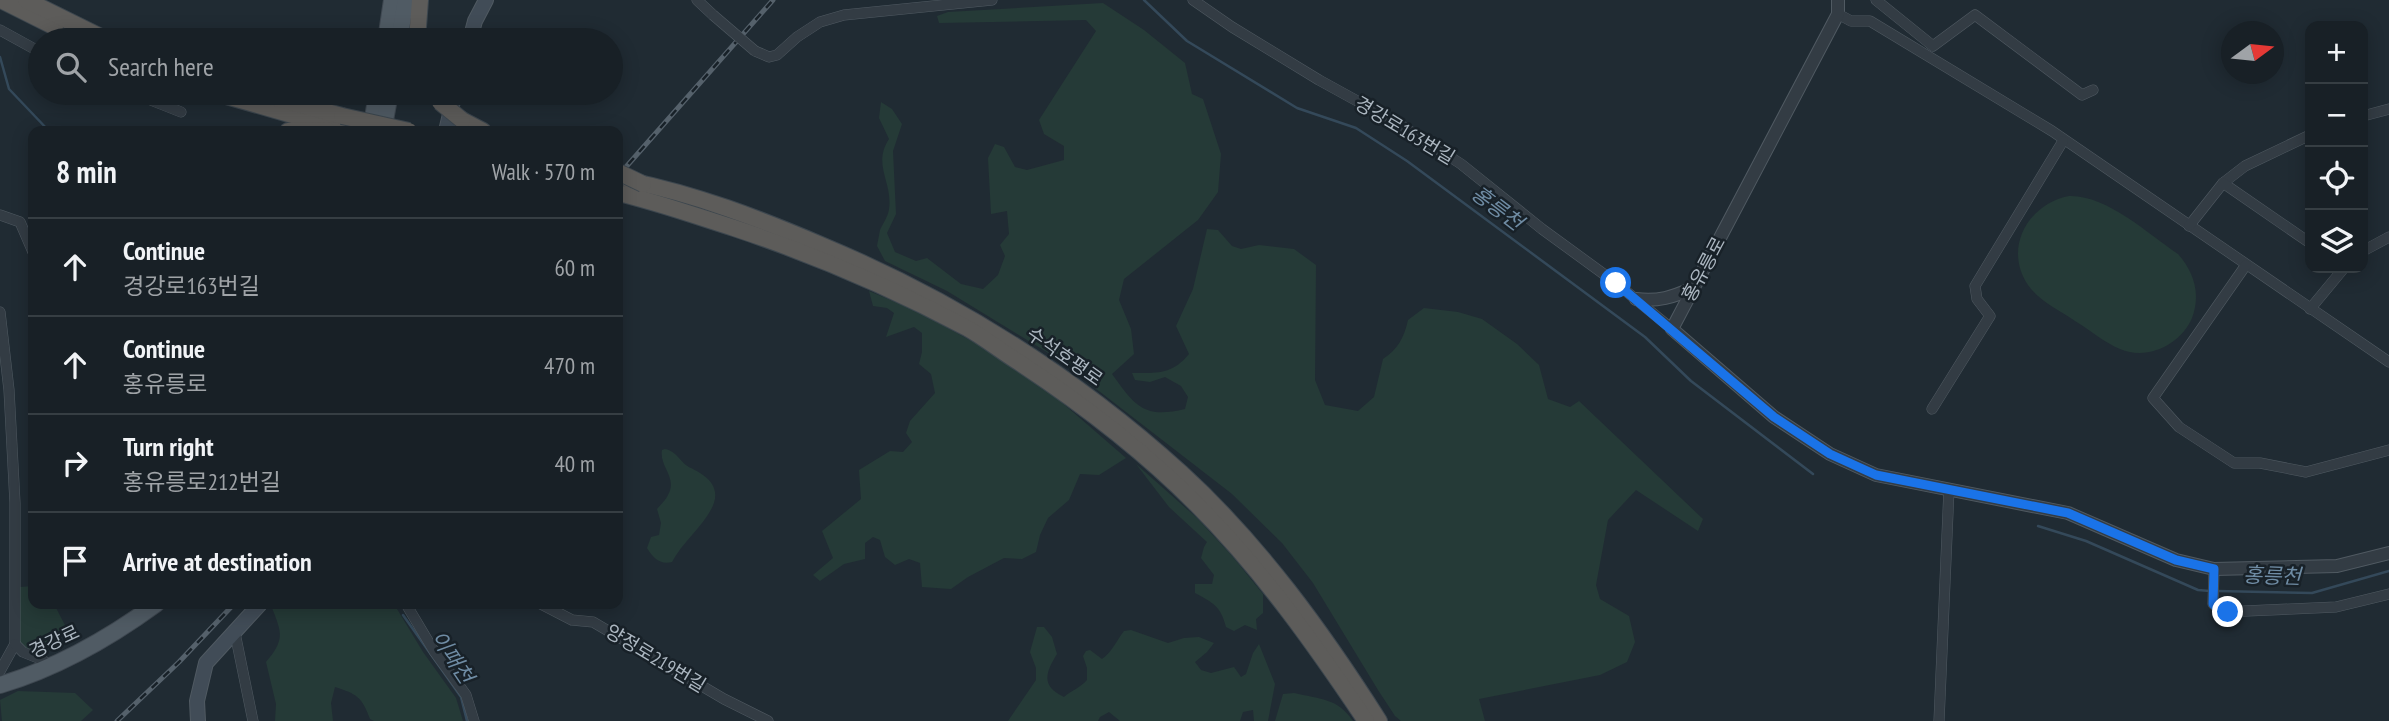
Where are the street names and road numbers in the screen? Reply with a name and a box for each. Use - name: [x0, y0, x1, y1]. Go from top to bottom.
- street label: 경강로163번길: [1350, 91, 1460, 169]
- street label: 홍유릉로: [1676, 232, 1730, 306]
- street label: 수석호평로: [1022, 321, 1108, 391]
- street label: 경강로: [25, 619, 83, 663]
- street label: 양정로219번길: [601, 619, 711, 697]

